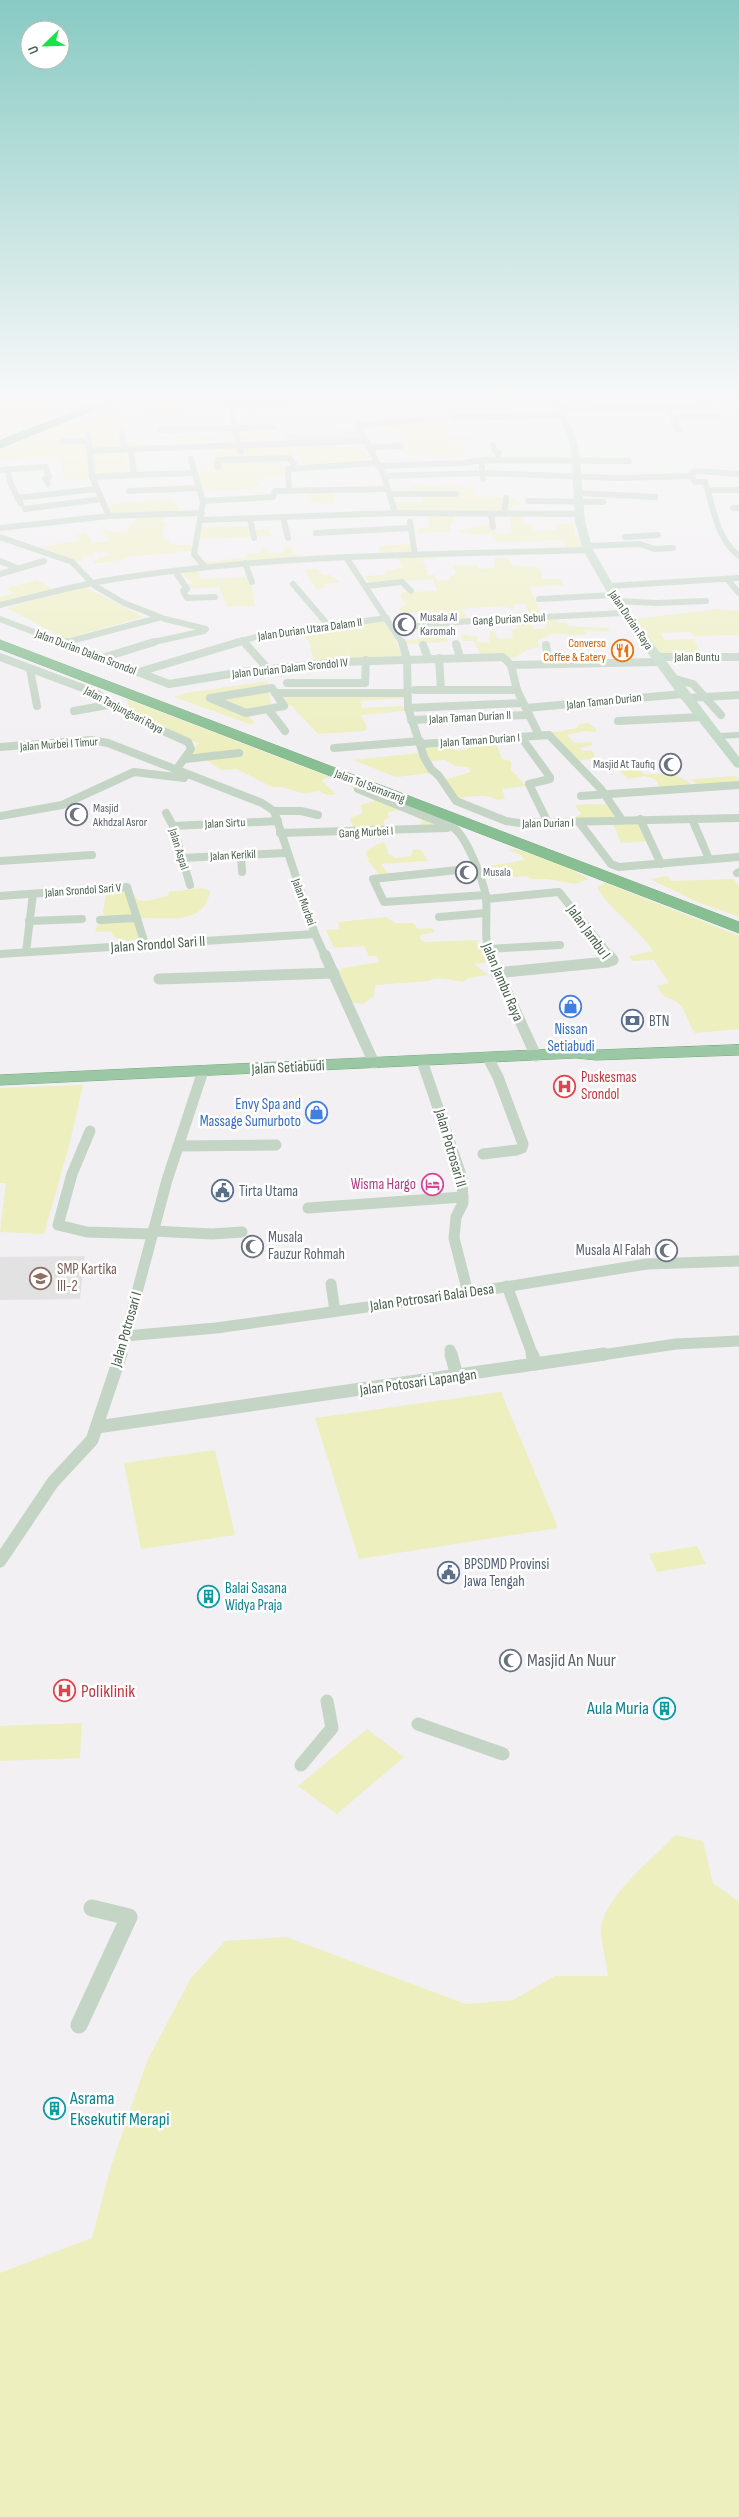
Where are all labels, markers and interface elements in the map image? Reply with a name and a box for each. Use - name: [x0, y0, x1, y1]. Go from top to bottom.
- north arrow: [20, 20, 70, 70]
- text: U: [24, 43, 43, 57]
- street label: Jalan Durian Raya: [605, 587, 656, 653]
- place label: Musala Al Karomah: [420, 610, 457, 639]
- street label: Gang Durian Sebul: [472, 610, 546, 629]
- mosque icon: Musala Al Karomah: [392, 612, 416, 636]
- street label: Jalan Durian Utara Dalam II: [256, 615, 363, 644]
- street label: Jalan Durian Dalam Srondol: [32, 626, 138, 679]
- place label: Converso Coffee & Eatery: [543, 636, 606, 665]
- restaurant icon: Converso Coffee & Eatery: [610, 638, 634, 662]
- street label: Jalan Buntu: [673, 650, 720, 665]
- street label: Jalan Durian Dalam Srondol IV: [230, 655, 349, 682]
- street label: Jalan Tanjungsari Raya: [81, 683, 166, 738]
- street label: Jalan Taman Durian: [565, 690, 642, 713]
- street label: Jalan Taman Durian II: [428, 708, 511, 727]
- street label: Jalan Taman Durian I: [439, 730, 520, 751]
- street label: Jalan Murbei I Timur: [19, 734, 99, 755]
- mosque icon: Masjid At Taufiq: [659, 752, 683, 776]
- place label: Masjid At Taufiq: [593, 757, 655, 772]
- street label: Jalan Tol Semarang: [332, 766, 407, 807]
- place label: Masjid Akhdzal Asror: [92, 801, 148, 830]
- mosque icon: Masjid Akhdzal Asror: [65, 803, 89, 827]
- street label: Jalan Sirtu: [203, 815, 246, 832]
- street label: Jalan Durian I: [521, 816, 574, 831]
- street label: Gang Murbei I: [338, 824, 394, 841]
- street label: Jalan Aspal: [165, 826, 192, 872]
- street label: Jalan Kerikil: [209, 847, 256, 864]
- mosque icon: Musala: [455, 860, 479, 884]
- place label: Musala: [483, 865, 511, 880]
- street label: Jalan Murbei: [288, 876, 319, 928]
- street label: Jalan Srondol Sari V: [43, 880, 122, 901]
- street label: Jalan Jambu I: [562, 901, 615, 963]
- street label: Jalan Srondol Sari II: [109, 932, 206, 957]
- street label: Jalan Jambu Raya: [477, 939, 528, 1024]
- shop icon: Nissan Setiabudi: [559, 994, 583, 1018]
- bank icon: BTN: [621, 1009, 645, 1033]
- place label: BTN: [649, 1012, 669, 1031]
- place label: Nissan Setiabudi: [547, 1020, 595, 1056]
- street label: Jalan Setiabudi: [250, 1056, 325, 1079]
- place label: Puskesmas Srondol: [581, 1068, 637, 1104]
- hospital icon: Puskesmas Srondol: [553, 1074, 577, 1098]
- place label: Envy Spa and Massage Sumurboto: [200, 1095, 301, 1131]
- shop icon: Envy Spa and Massage Sumurboto: [305, 1101, 329, 1125]
- street label: Jalan Potrosari II: [430, 1106, 471, 1189]
- hotel icon: Wisma Hargo: [420, 1172, 444, 1196]
- place label: Wisma Hargo: [351, 1175, 416, 1194]
- public building icon: Tirta Utama: [211, 1179, 235, 1203]
- place label: Tirta Utama: [239, 1182, 298, 1201]
- place label: Musala Fauzur Rohmah: [268, 1228, 345, 1264]
- mosque icon: Musala Fauzur Rohmah: [240, 1234, 264, 1258]
- mosque icon: Musala Al Falah: [655, 1238, 679, 1262]
- place label: Musala Al Falah: [576, 1241, 651, 1260]
- place label: SMP Kartika III-2: [57, 1260, 117, 1296]
- school or university icon: SMP Kartika III-2: [29, 1266, 53, 1290]
- street label: Jalan Potrosari Balai Desa: [368, 1279, 495, 1316]
- street label: Jalan Potrosari I: [106, 1289, 146, 1370]
- street label: Jalan Potosari Lapangan: [357, 1365, 478, 1400]
- place label: BPSDMD Provinsi Jawa Tengah: [463, 1555, 549, 1591]
- public building icon: BPSDMD Provinsi Jawa Tengah: [436, 1561, 460, 1585]
- place label: Balai Sasana Widya Praja: [225, 1579, 287, 1615]
- building icon: Balai Sasana Widya Praja: [197, 1585, 221, 1609]
- mosque icon: Masjid An Nuur: [499, 1648, 523, 1672]
- place label: Masjid An Nuur: [527, 1650, 616, 1671]
- hospital icon: Poliklinik: [53, 1679, 77, 1703]
- place label: Poliklinik: [81, 1681, 135, 1702]
- building icon: Aula Muria: [653, 1696, 677, 1720]
- place label: Aula Muria: [586, 1698, 649, 1719]
- place label: Asrama Eksekutif Merapi: [69, 2088, 170, 2130]
- building icon: Asrama Eksekutif Merapi: [42, 2096, 66, 2120]

